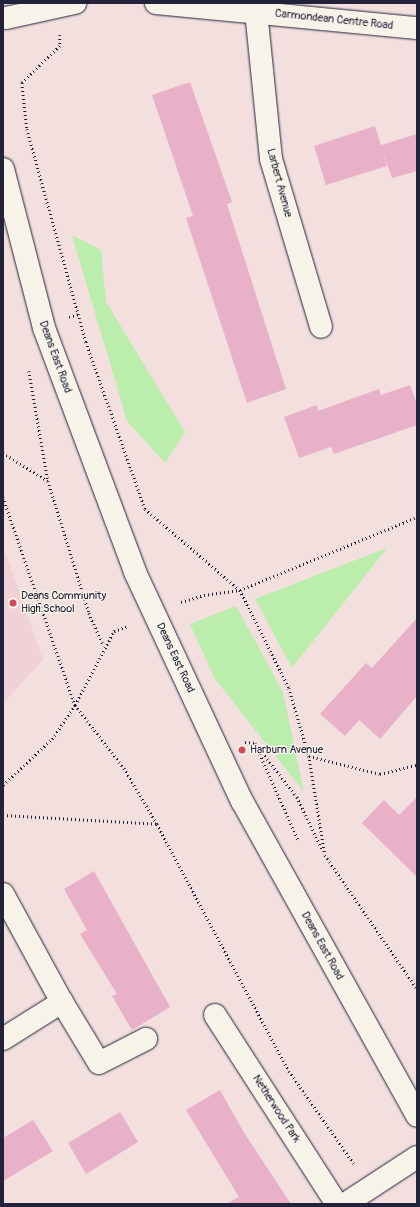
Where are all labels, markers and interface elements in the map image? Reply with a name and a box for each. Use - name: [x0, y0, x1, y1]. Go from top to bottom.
- street label: Carmondean Centre Road: [274, 7, 394, 33]
- street label: Larbert Avenue: [263, 147, 295, 219]
- street label: Deans East Road: [36, 319, 74, 395]
- place label: Deans Community High School: [21, 590, 106, 616]
- marker: Deans Community High School: [8, 598, 18, 608]
- street label: Deans East Road: [153, 621, 197, 695]
- place label: Harburn Avenue: [250, 743, 323, 757]
- marker: Harburn Avenue: [237, 745, 247, 755]
- street label: Deans East Road: [298, 910, 346, 982]
- street label: Netherwood Park: [249, 1073, 303, 1145]

